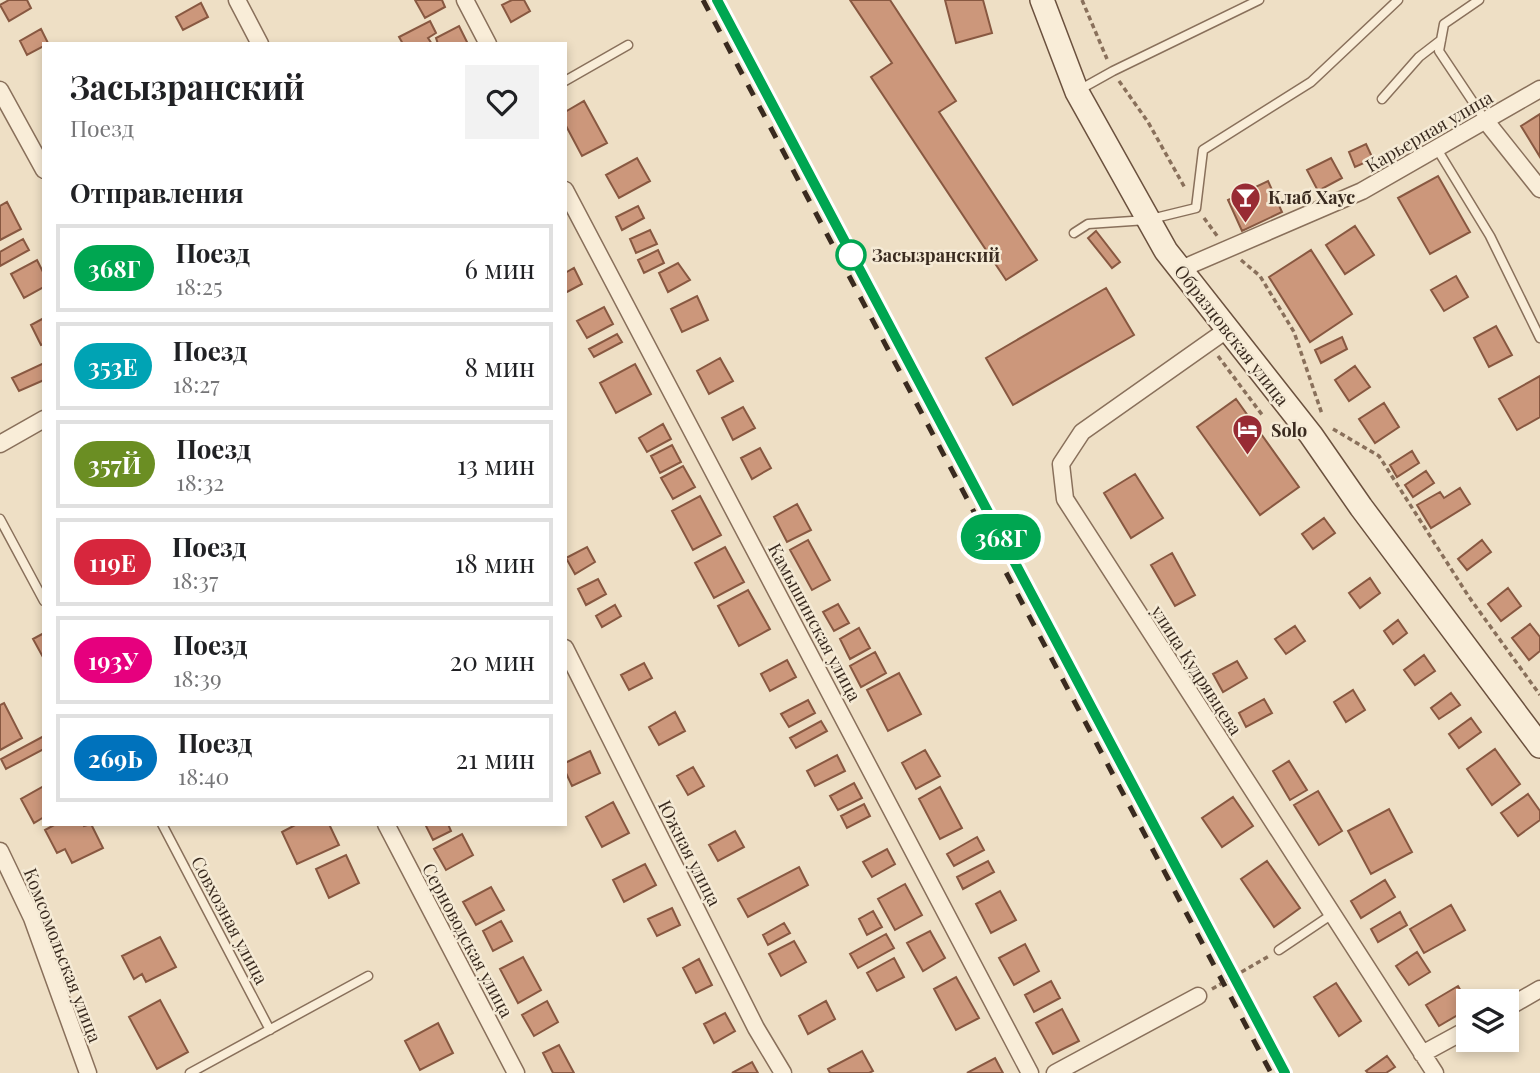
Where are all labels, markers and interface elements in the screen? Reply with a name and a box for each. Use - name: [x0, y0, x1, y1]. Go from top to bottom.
- text: Засызранский: [70, 64, 305, 108]
- button: heart: [465, 65, 539, 139]
- street label: Карьерная улица: [1361, 85, 1497, 177]
- text: Поезд: [70, 112, 134, 143]
- text: Отправления: [70, 175, 244, 210]
- bar icon: Клаб Хаус: [1228, 180, 1262, 224]
- place label: Клаб Хаус: [1268, 185, 1355, 209]
- text: Поезд: [175, 235, 250, 270]
- marker: Засызранский: [836, 240, 866, 270]
- place label: Засызранский: [872, 243, 1000, 267]
- text: 6 мин: [464, 251, 535, 286]
- text: 368Г: [88, 252, 140, 284]
- street label: Образцовская улица: [1169, 260, 1295, 410]
- text: 18:25: [175, 270, 223, 301]
- text: Поезд: [173, 333, 247, 368]
- text: 8 мин: [464, 349, 535, 384]
- text: 353Е: [88, 350, 138, 382]
- text: 18:27: [173, 368, 220, 399]
- hotel icon: Solo: [1231, 413, 1265, 457]
- place label: Solo: [1271, 418, 1307, 442]
- text: Поезд: [176, 431, 251, 466]
- text: 13 мин: [457, 447, 535, 482]
- text: 357Й: [88, 448, 141, 480]
- text: 18:32: [176, 466, 224, 497]
- line badge: 368Г: [952, 514, 1050, 560]
- text: 368Г: [975, 521, 1027, 553]
- text: Поезд: [172, 529, 247, 564]
- street label: Камышинская улица: [763, 539, 867, 705]
- text: 18 мин: [455, 545, 535, 580]
- text: 119Е: [89, 546, 136, 578]
- text: 18:37: [172, 564, 218, 595]
- street label: улица Кудрявцева: [1145, 600, 1248, 740]
- text: Поезд: [173, 627, 248, 662]
- text: 20 мин: [450, 643, 535, 678]
- text: 193У: [88, 644, 138, 676]
- text: 18:39: [173, 662, 222, 693]
- text: Поезд: [178, 725, 252, 760]
- text: 21 мин: [456, 741, 535, 776]
- text: 269Ь: [88, 742, 143, 774]
- text: 18:40: [178, 760, 229, 791]
- street label: Южная улица: [653, 796, 727, 910]
- street label: Совхозная улица: [186, 852, 274, 988]
- street label: Серноводская улица: [417, 859, 519, 1021]
- street label: Комсомольская улица: [19, 864, 107, 1046]
- map controls: [1456, 989, 1519, 1052]
- button: layers: [1456, 989, 1519, 1052]

